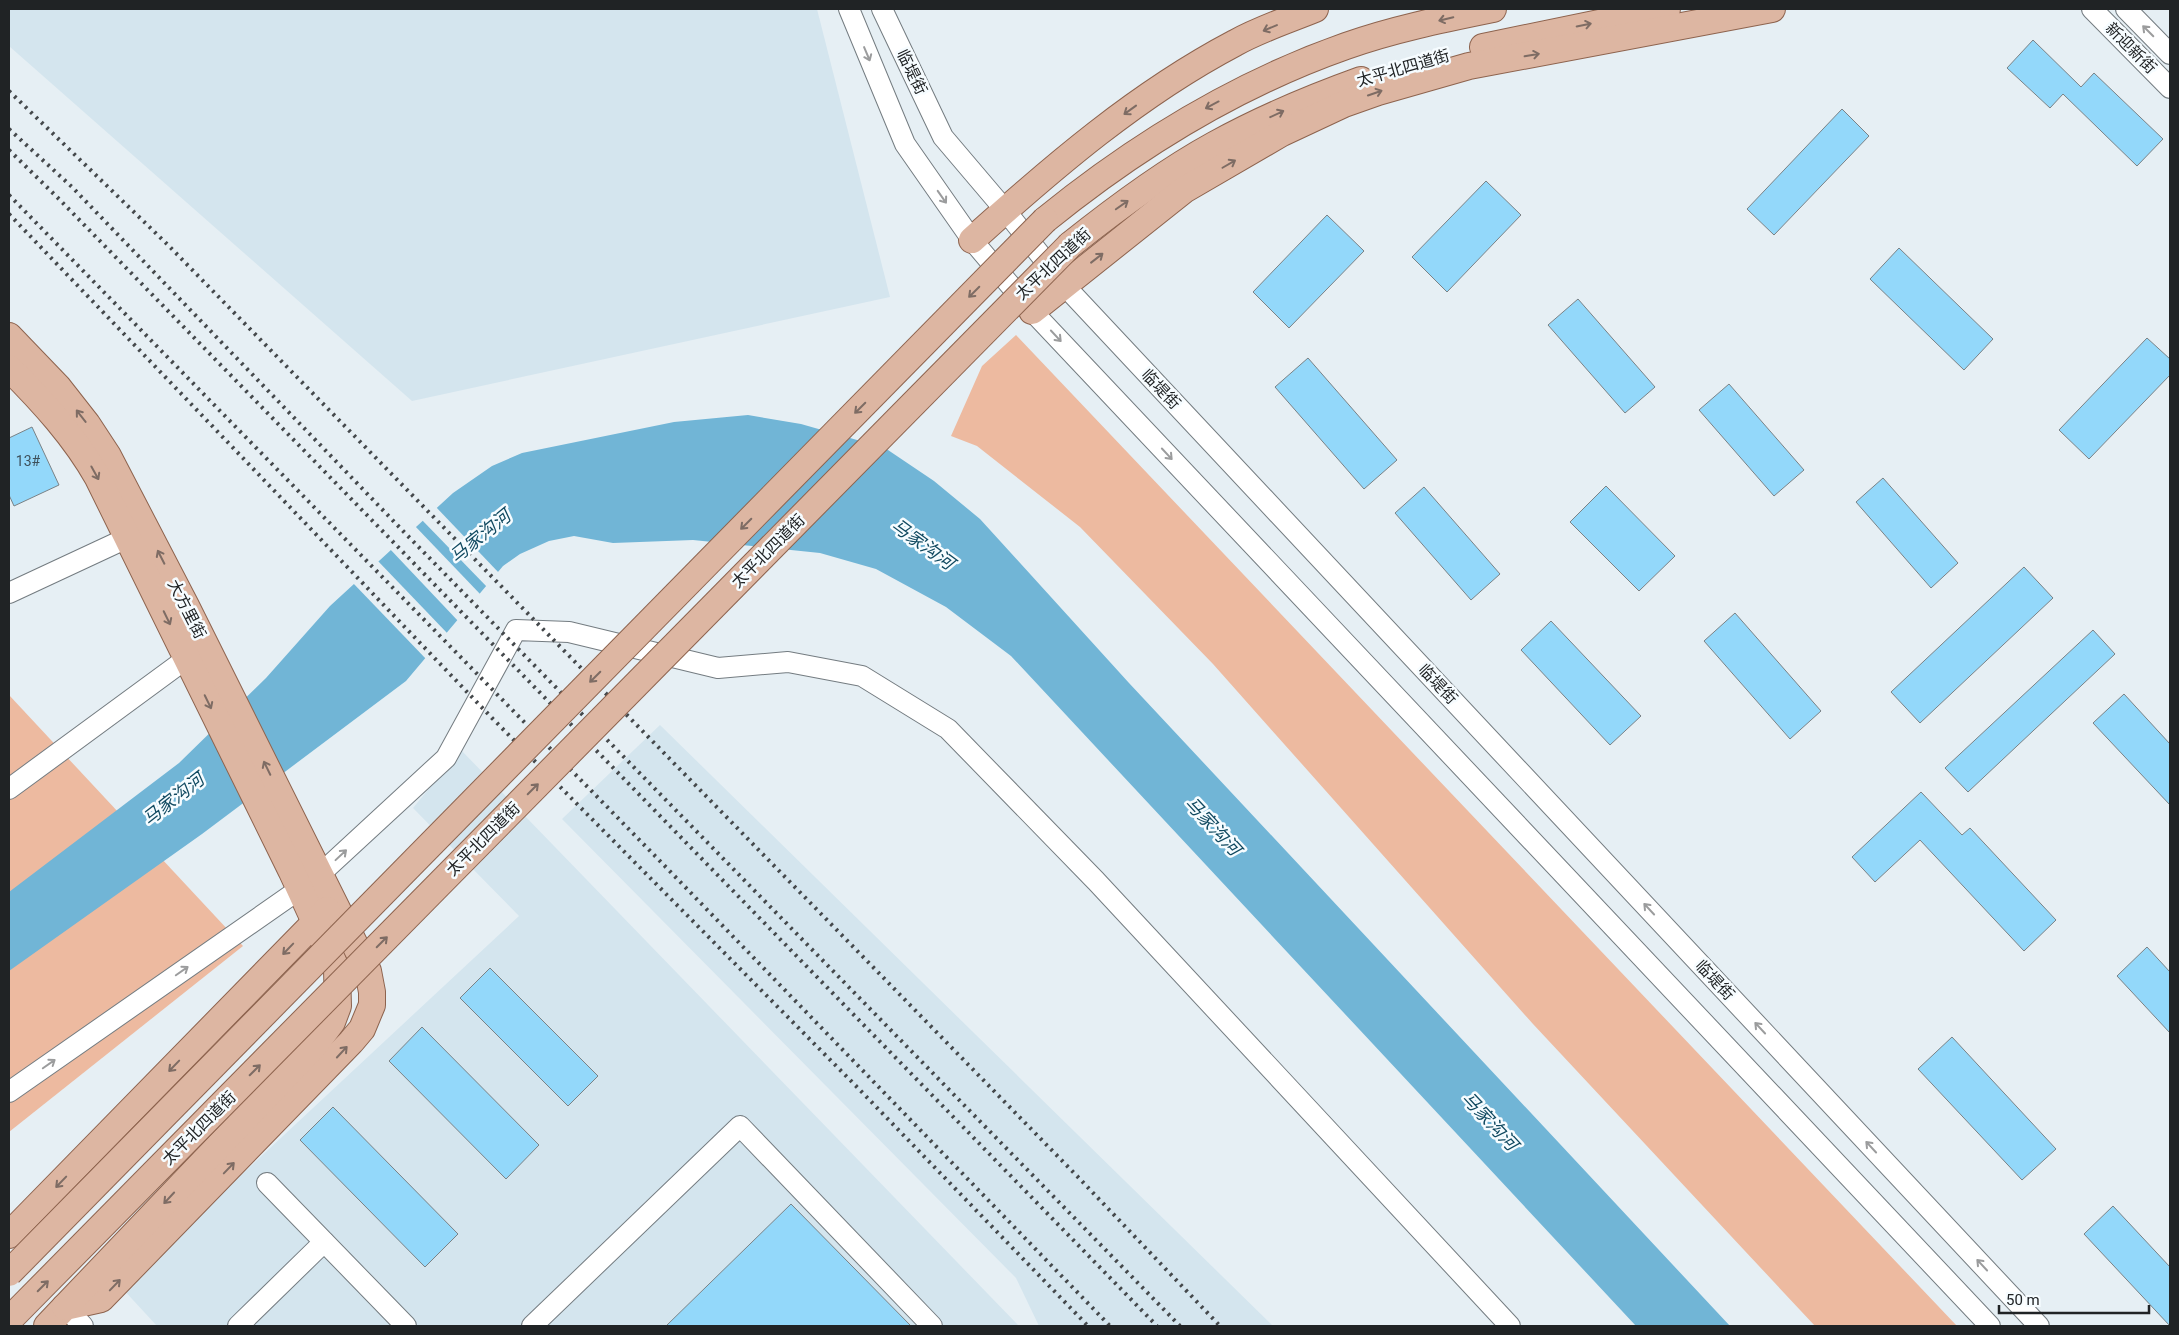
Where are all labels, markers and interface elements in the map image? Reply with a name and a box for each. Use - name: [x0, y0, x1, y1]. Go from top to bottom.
- one-way arrow: [1438, 15, 1454, 24]
- one-way arrow: [1575, 19, 1591, 29]
- street label: 新迎新街: [2102, 19, 2160, 77]
- one-way arrow: [1263, 23, 1278, 33]
- one-way arrow: [2142, 25, 2154, 37]
- one-way arrow: [862, 46, 872, 61]
- street label: 临堤街: [893, 46, 931, 98]
- street label: 太平北四道街: [1354, 46, 1452, 90]
- one-way arrow: [1524, 49, 1540, 59]
- one-way arrow: [1366, 88, 1382, 98]
- one-way arrow: [1205, 101, 1220, 111]
- one-way arrow: [1123, 105, 1137, 115]
- one-way arrow: [1270, 109, 1285, 119]
- one-way arrow: [1221, 158, 1235, 168]
- one-way arrow: [937, 190, 947, 204]
- one-way arrow: [1115, 200, 1129, 210]
- street label: 太平北四道街: [1011, 224, 1095, 304]
- one-way arrow: [1090, 253, 1103, 264]
- one-way arrow: [968, 286, 980, 298]
- one-way arrow: [1050, 330, 1062, 343]
- street label: 临堤街: [1138, 365, 1184, 413]
- one-way arrow: [853, 402, 866, 414]
- one-way arrow: [76, 410, 87, 423]
- one-way arrow: [1161, 448, 1173, 461]
- house number: 13#: [16, 453, 41, 469]
- one-way arrow: [90, 465, 100, 480]
- water label: 马家沟河: [445, 503, 517, 567]
- street label: 太平北四道街: [727, 510, 809, 592]
- water label: 马家沟河: [888, 514, 961, 575]
- one-way arrow: [740, 517, 752, 529]
- one-way arrow: [156, 550, 166, 565]
- street label: 大方里街: [164, 576, 210, 642]
- one-way arrow: [163, 610, 172, 625]
- street label: 临堤街: [1415, 660, 1461, 708]
- one-way arrow: [589, 670, 601, 682]
- one-way arrow: [203, 695, 213, 710]
- one-way arrow: [261, 761, 271, 776]
- water label: 马家沟河: [138, 767, 210, 829]
- one-way arrow: [527, 783, 539, 795]
- water label: 马家沟河: [1181, 793, 1247, 862]
- street label: 太平北四道街: [442, 798, 524, 880]
- one-way arrow: [335, 849, 348, 860]
- one-way arrow: [1643, 903, 1655, 916]
- one-way arrow: [376, 936, 388, 948]
- one-way arrow: [282, 943, 294, 955]
- street label: 临堤街: [1692, 956, 1738, 1004]
- one-way arrow: [175, 966, 189, 976]
- one-way arrow: [1754, 1022, 1766, 1034]
- one-way arrow: [336, 1045, 348, 1058]
- one-way arrow: [42, 1059, 56, 1069]
- one-way arrow: [168, 1059, 180, 1072]
- one-way arrow: [249, 1065, 261, 1077]
- street label: 太平北四道街: [158, 1087, 240, 1169]
- water label: 马家沟河: [1458, 1088, 1524, 1157]
- one-way arrow: [1865, 1140, 1877, 1153]
- one-way arrow: [223, 1162, 235, 1175]
- one-way arrow: [55, 1176, 67, 1188]
- one-way arrow: [163, 1192, 175, 1204]
- one-way arrow: [1976, 1259, 1988, 1272]
- one-way arrow: [37, 1279, 49, 1292]
- one-way arrow: [109, 1279, 122, 1291]
- scale bar: [1999, 1282, 2149, 1314]
- text: 50 m: [2006, 1291, 2040, 1309]

